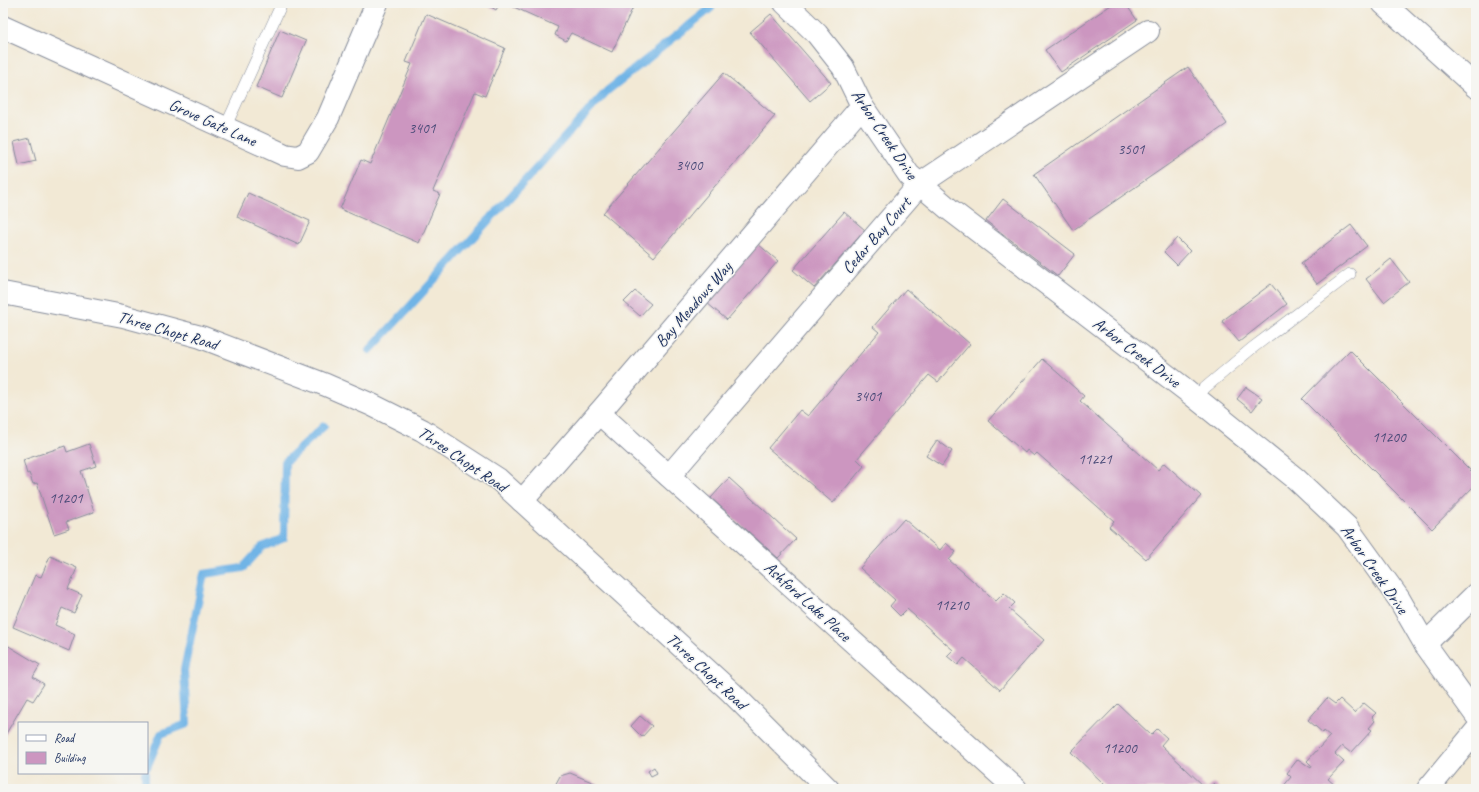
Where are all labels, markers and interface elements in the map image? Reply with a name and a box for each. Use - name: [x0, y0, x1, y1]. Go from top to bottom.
- street label: Arbor Creek Drive: [847, 85, 923, 185]
- street label: Grove Gate Lane: [166, 94, 261, 152]
- house number: 3401: [408, 119, 437, 138]
- house number: 3501: [1117, 140, 1146, 159]
- house number: 3400: [675, 156, 704, 175]
- street label: Cedar Bay Court: [837, 191, 917, 278]
- street label: Bay Meadows Way: [650, 256, 737, 352]
- street label: Three Chopt Road: [115, 306, 223, 355]
- street label: Arbor Creek Drive: [1089, 313, 1186, 393]
- house number: 3401: [854, 387, 883, 406]
- street label: Three Chopt Road: [414, 422, 513, 498]
- house number: 11200: [1372, 428, 1407, 447]
- house number: 11221: [1078, 450, 1113, 469]
- house number: 11201: [49, 489, 84, 508]
- street label: Arbor Creek Drive: [1336, 521, 1414, 619]
- street label: Ashford Lake Place: [760, 557, 856, 647]
- house number: 11210: [935, 596, 970, 615]
- street label: Three Chopt Road: [662, 628, 753, 716]
- legend: [18, 722, 148, 774]
- text: Road: [54, 730, 76, 746]
- house number: 11200: [1103, 739, 1138, 758]
- text: Building: [54, 750, 86, 766]

